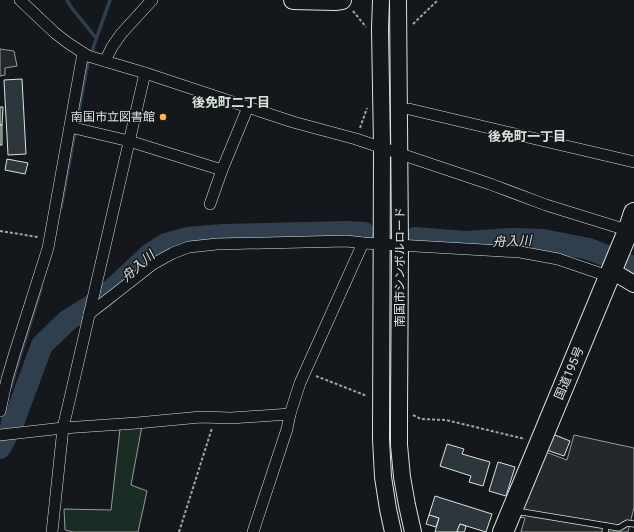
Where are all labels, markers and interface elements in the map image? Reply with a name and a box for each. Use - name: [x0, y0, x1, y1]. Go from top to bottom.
- district label: 後免町二丁目: [192, 95, 270, 110]
- place label: 南国市立図書館: [71, 110, 155, 124]
- marker: 南国市立図書館: [158, 112, 168, 122]
- district label: 後免町一丁目: [488, 129, 566, 144]
- street label: 南国市シンボルロード: [393, 207, 407, 327]
- water label: 舟入川: [492, 233, 534, 249]
- water label: 舟入川: [118, 246, 159, 284]
- street label: 国道195号: [552, 344, 586, 402]

